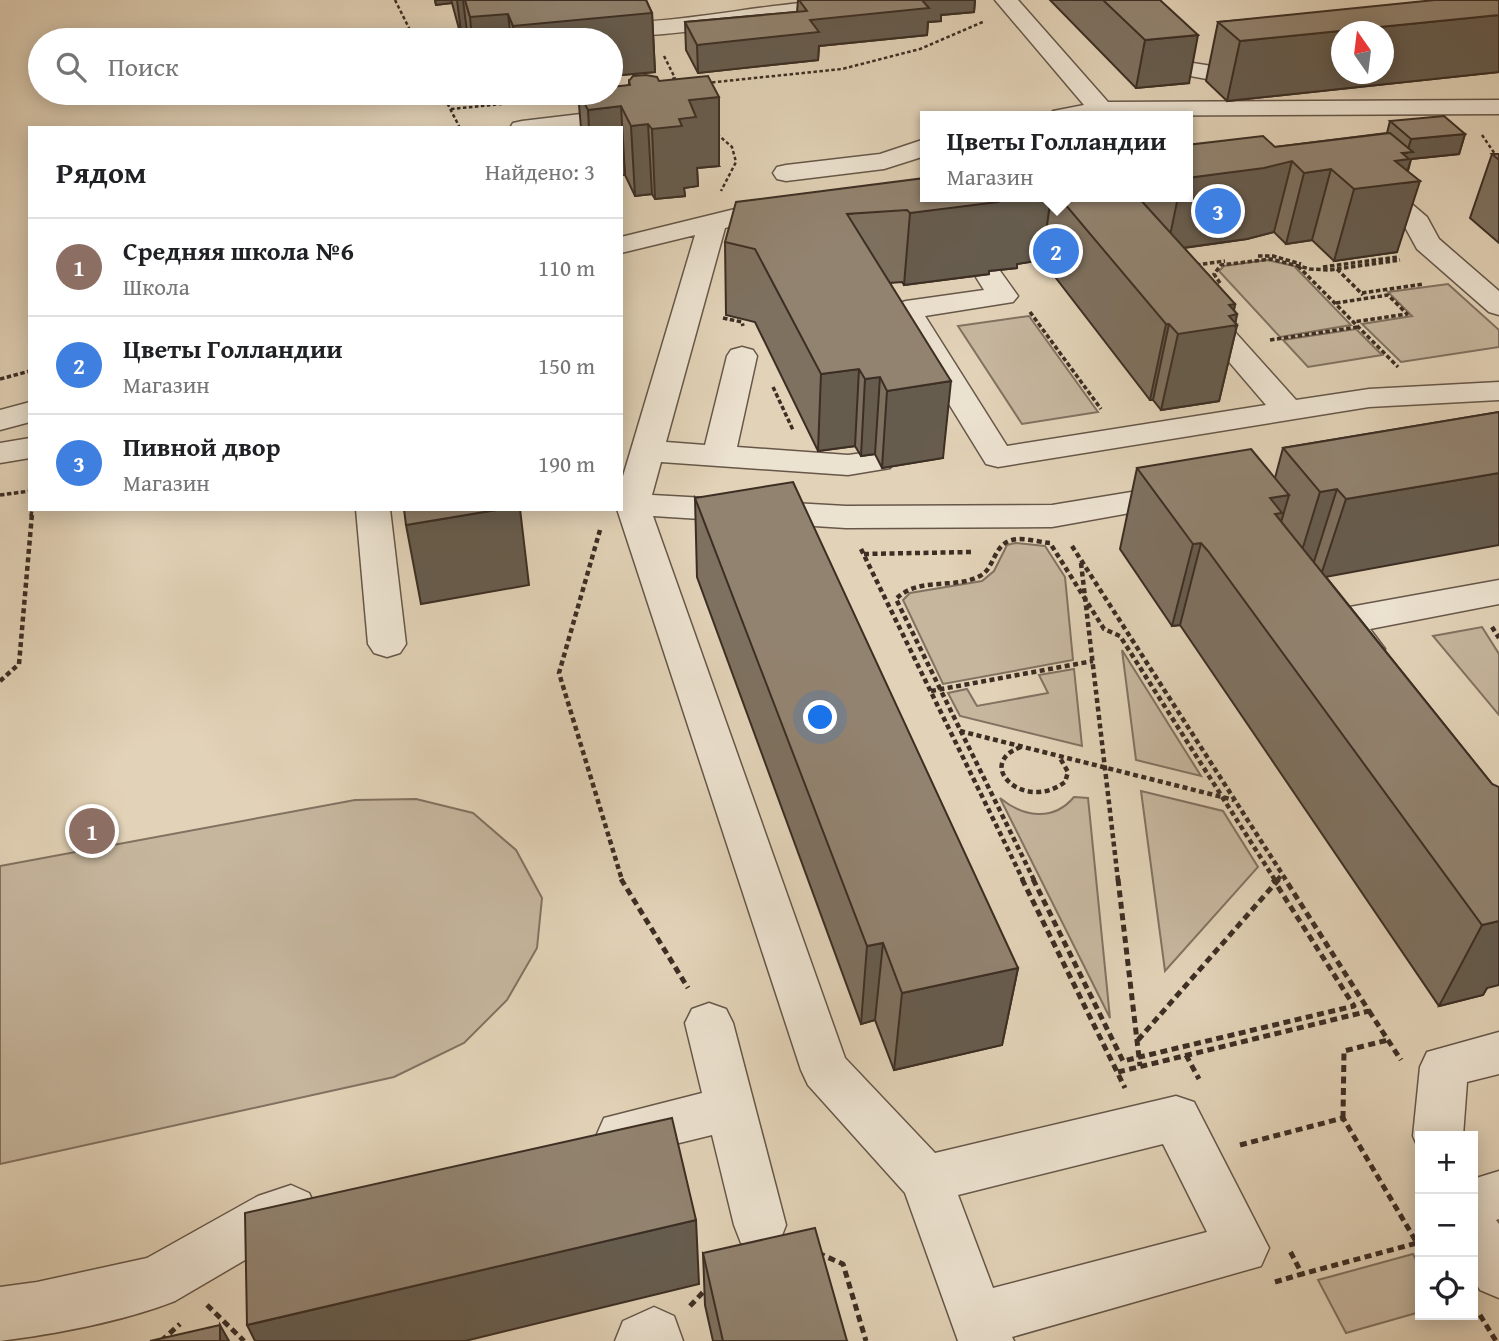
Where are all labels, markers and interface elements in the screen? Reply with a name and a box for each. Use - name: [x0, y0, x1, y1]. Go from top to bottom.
- north arrow: [1331, 21, 1394, 84]
- search box: [28, 28, 623, 105]
- text: Поиск: [108, 47, 179, 86]
- icon: search: [52, 48, 90, 86]
- popup: [920, 111, 1193, 202]
- text: Цветы Голландии: [947, 121, 1166, 160]
- text: Рядом: [56, 150, 147, 194]
- text: Найдено: 3: [485, 155, 595, 188]
- text: Магазин: [947, 160, 1033, 193]
- pin: 3: [1195, 185, 1241, 237]
- pin: 2: [1033, 225, 1079, 277]
- text: Средняя школа №6: [123, 231, 354, 270]
- text: 1: [73, 251, 85, 284]
- text: 110 m: [538, 251, 595, 284]
- text: Школа: [123, 270, 190, 303]
- text: Цветы Голландии: [123, 329, 343, 368]
- text: 2: [73, 349, 85, 382]
- text: 150 m: [538, 349, 595, 382]
- text: Магазин: [123, 368, 210, 401]
- text: Пивной двор: [123, 427, 280, 466]
- text: 3: [73, 447, 85, 480]
- text: 190 m: [538, 447, 595, 480]
- text: Магазин: [123, 466, 210, 499]
- your location: [803, 700, 837, 734]
- pin: 1: [69, 805, 115, 857]
- map controls: [1415, 1131, 1478, 1320]
- button: +: [1415, 1131, 1478, 1194]
- button: −: [1415, 1194, 1478, 1257]
- button: locate: [1415, 1257, 1478, 1320]

